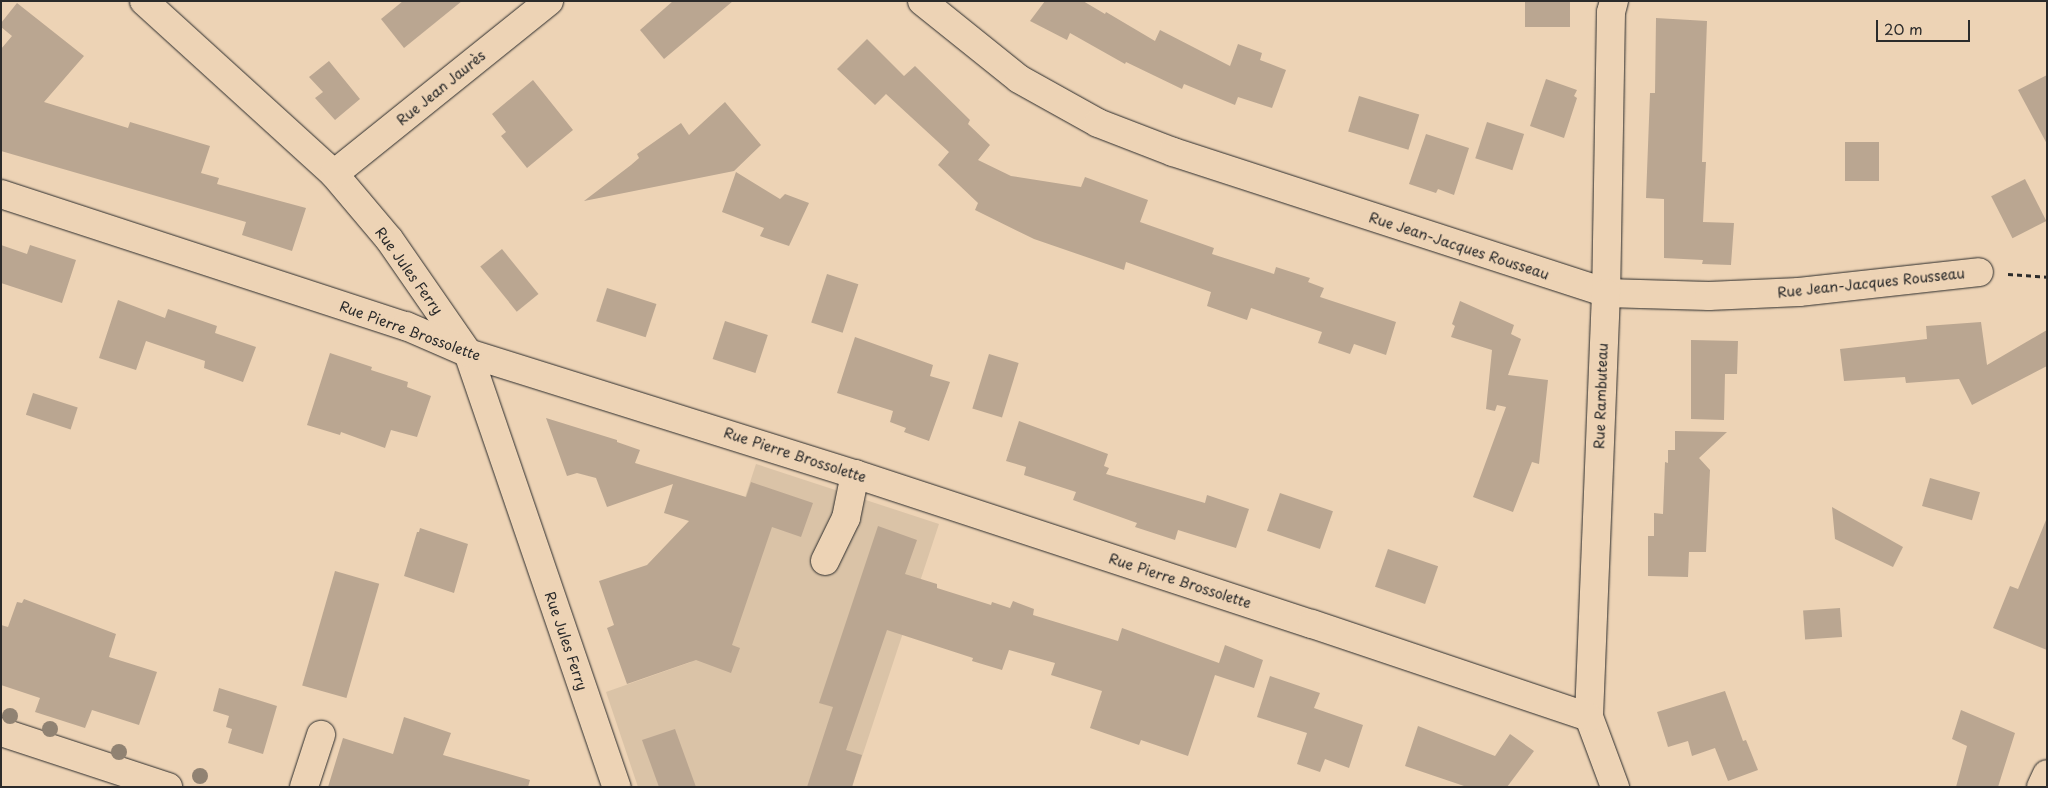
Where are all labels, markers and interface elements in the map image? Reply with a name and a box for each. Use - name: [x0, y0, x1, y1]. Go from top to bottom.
- scale bar: [1878, 10, 1972, 42]
- text: 20 m: [1884, 17, 1923, 40]
- street label: Rue Jean Jaurès: [392, 46, 490, 130]
- street label: Rue Jean-Jacques Rousseau: [1366, 209, 1552, 283]
- street label: Rue Jules Ferry: [371, 224, 447, 318]
- street label: Rue Jean-Jacques Rousseau: [1775, 265, 1967, 301]
- street label: Rue Pierre Brossolette: [337, 298, 483, 364]
- street label: Rue Rambuteau: [1591, 342, 1611, 450]
- street label: Rue Pierre Brossolette: [721, 424, 869, 486]
- street label: Rue Pierre Brossolette: [1106, 550, 1254, 612]
- street label: Rue Jules Ferry: [541, 589, 591, 693]

